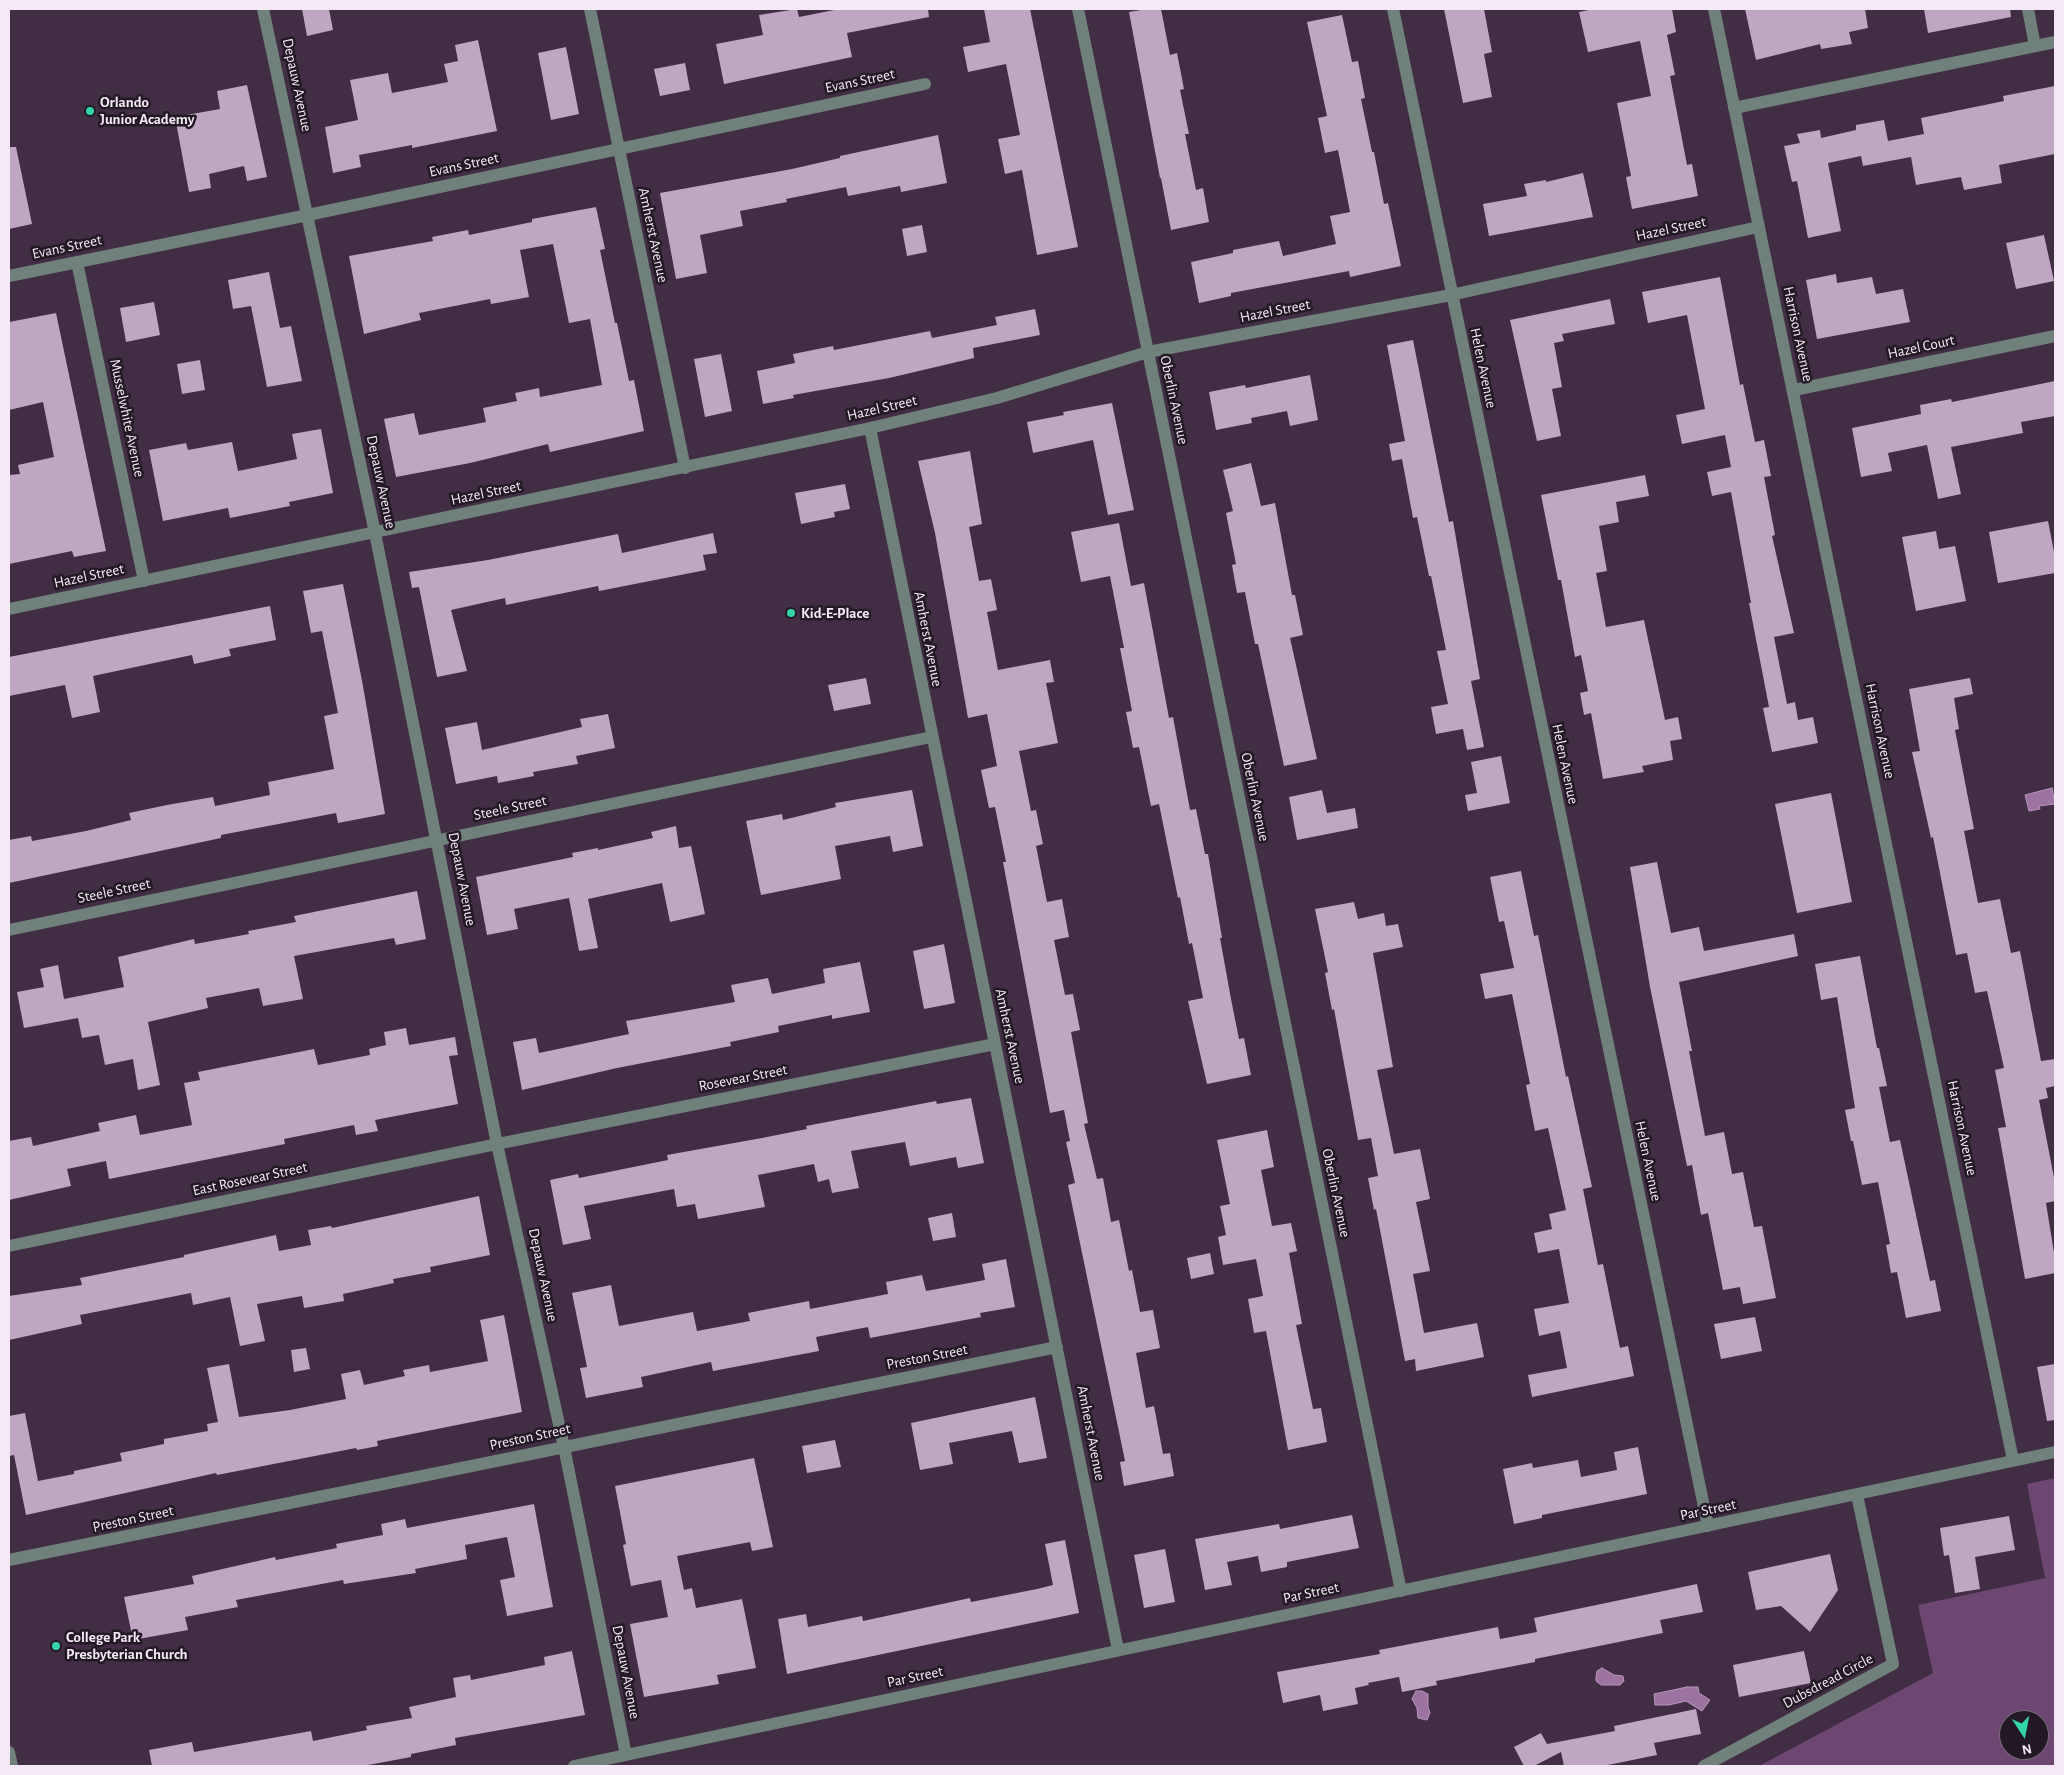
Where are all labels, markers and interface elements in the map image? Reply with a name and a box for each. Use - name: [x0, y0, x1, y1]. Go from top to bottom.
- street label: Depauw Avenue: [278, 37, 316, 133]
- street label: Evans Street: [824, 65, 896, 97]
- place label: Orlando Junior Academy: [100, 93, 194, 128]
- marker: Orlando Junior Academy: [84, 105, 96, 117]
- street label: Evans Street: [428, 149, 500, 181]
- street label: Amherst Avenue: [634, 186, 672, 284]
- street label: Hazel Street: [1634, 213, 1708, 245]
- street label: Evans Street: [31, 231, 103, 263]
- street label: Harrison Avenue: [1779, 285, 1817, 383]
- street label: Hazel Street: [1238, 295, 1312, 327]
- street label: Helen Avenue: [1466, 326, 1500, 410]
- street label: Hazel Court: [1886, 331, 1956, 363]
- street label: Oberlin Avenue: [1156, 354, 1192, 446]
- street label: Musselwhite Avenue: [106, 357, 148, 479]
- street label: Hazel Street: [845, 391, 919, 425]
- street label: Depauw Avenue: [362, 434, 400, 530]
- street label: Hazel Street: [449, 477, 523, 509]
- street label: Hazel Street: [52, 560, 126, 592]
- street label: Amherst Avenue: [910, 590, 946, 688]
- place label: Kid-E-Place: [801, 604, 869, 622]
- marker: Kid-E-Place: [785, 607, 797, 619]
- street label: Harrison Avenue: [1861, 682, 1899, 780]
- street label: Helen Avenue: [1548, 722, 1582, 806]
- street label: Oberlin Avenue: [1237, 751, 1273, 843]
- street label: Steele Street: [472, 792, 548, 824]
- street label: Depauw Avenue: [444, 831, 480, 927]
- street label: Steele Street: [76, 875, 152, 907]
- street label: Amherst Avenue: [991, 987, 1029, 1085]
- street label: Rosevear Street: [697, 1061, 789, 1095]
- street label: Harrison Avenue: [1943, 1079, 1981, 1177]
- street label: Helen Avenue: [1631, 1119, 1665, 1203]
- street label: Oberlin Avenue: [1318, 1147, 1354, 1239]
- street label: East Rosevear Street: [191, 1158, 309, 1200]
- street label: Depauw Avenue: [524, 1227, 562, 1323]
- street label: Preston Street: [885, 1340, 969, 1374]
- street label: Amherst Avenue: [1073, 1384, 1109, 1482]
- street label: Preston Street: [488, 1420, 572, 1454]
- street label: Par Street: [1678, 1495, 1738, 1525]
- street label: Preston Street: [91, 1502, 175, 1536]
- street label: Par Street: [1281, 1578, 1341, 1608]
- street label: Depauw Avenue: [608, 1624, 644, 1720]
- place label: College Park Presbyterian Church: [66, 1628, 188, 1663]
- marker: College Park Presbyterian Church: [50, 1640, 62, 1652]
- street label: Dubsdread Circle: [1780, 1650, 1876, 1712]
- street label: Par Street: [885, 1662, 945, 1692]
- north arrow: [1999, 1710, 2049, 1760]
- text: N: [2021, 1741, 2033, 1757]

